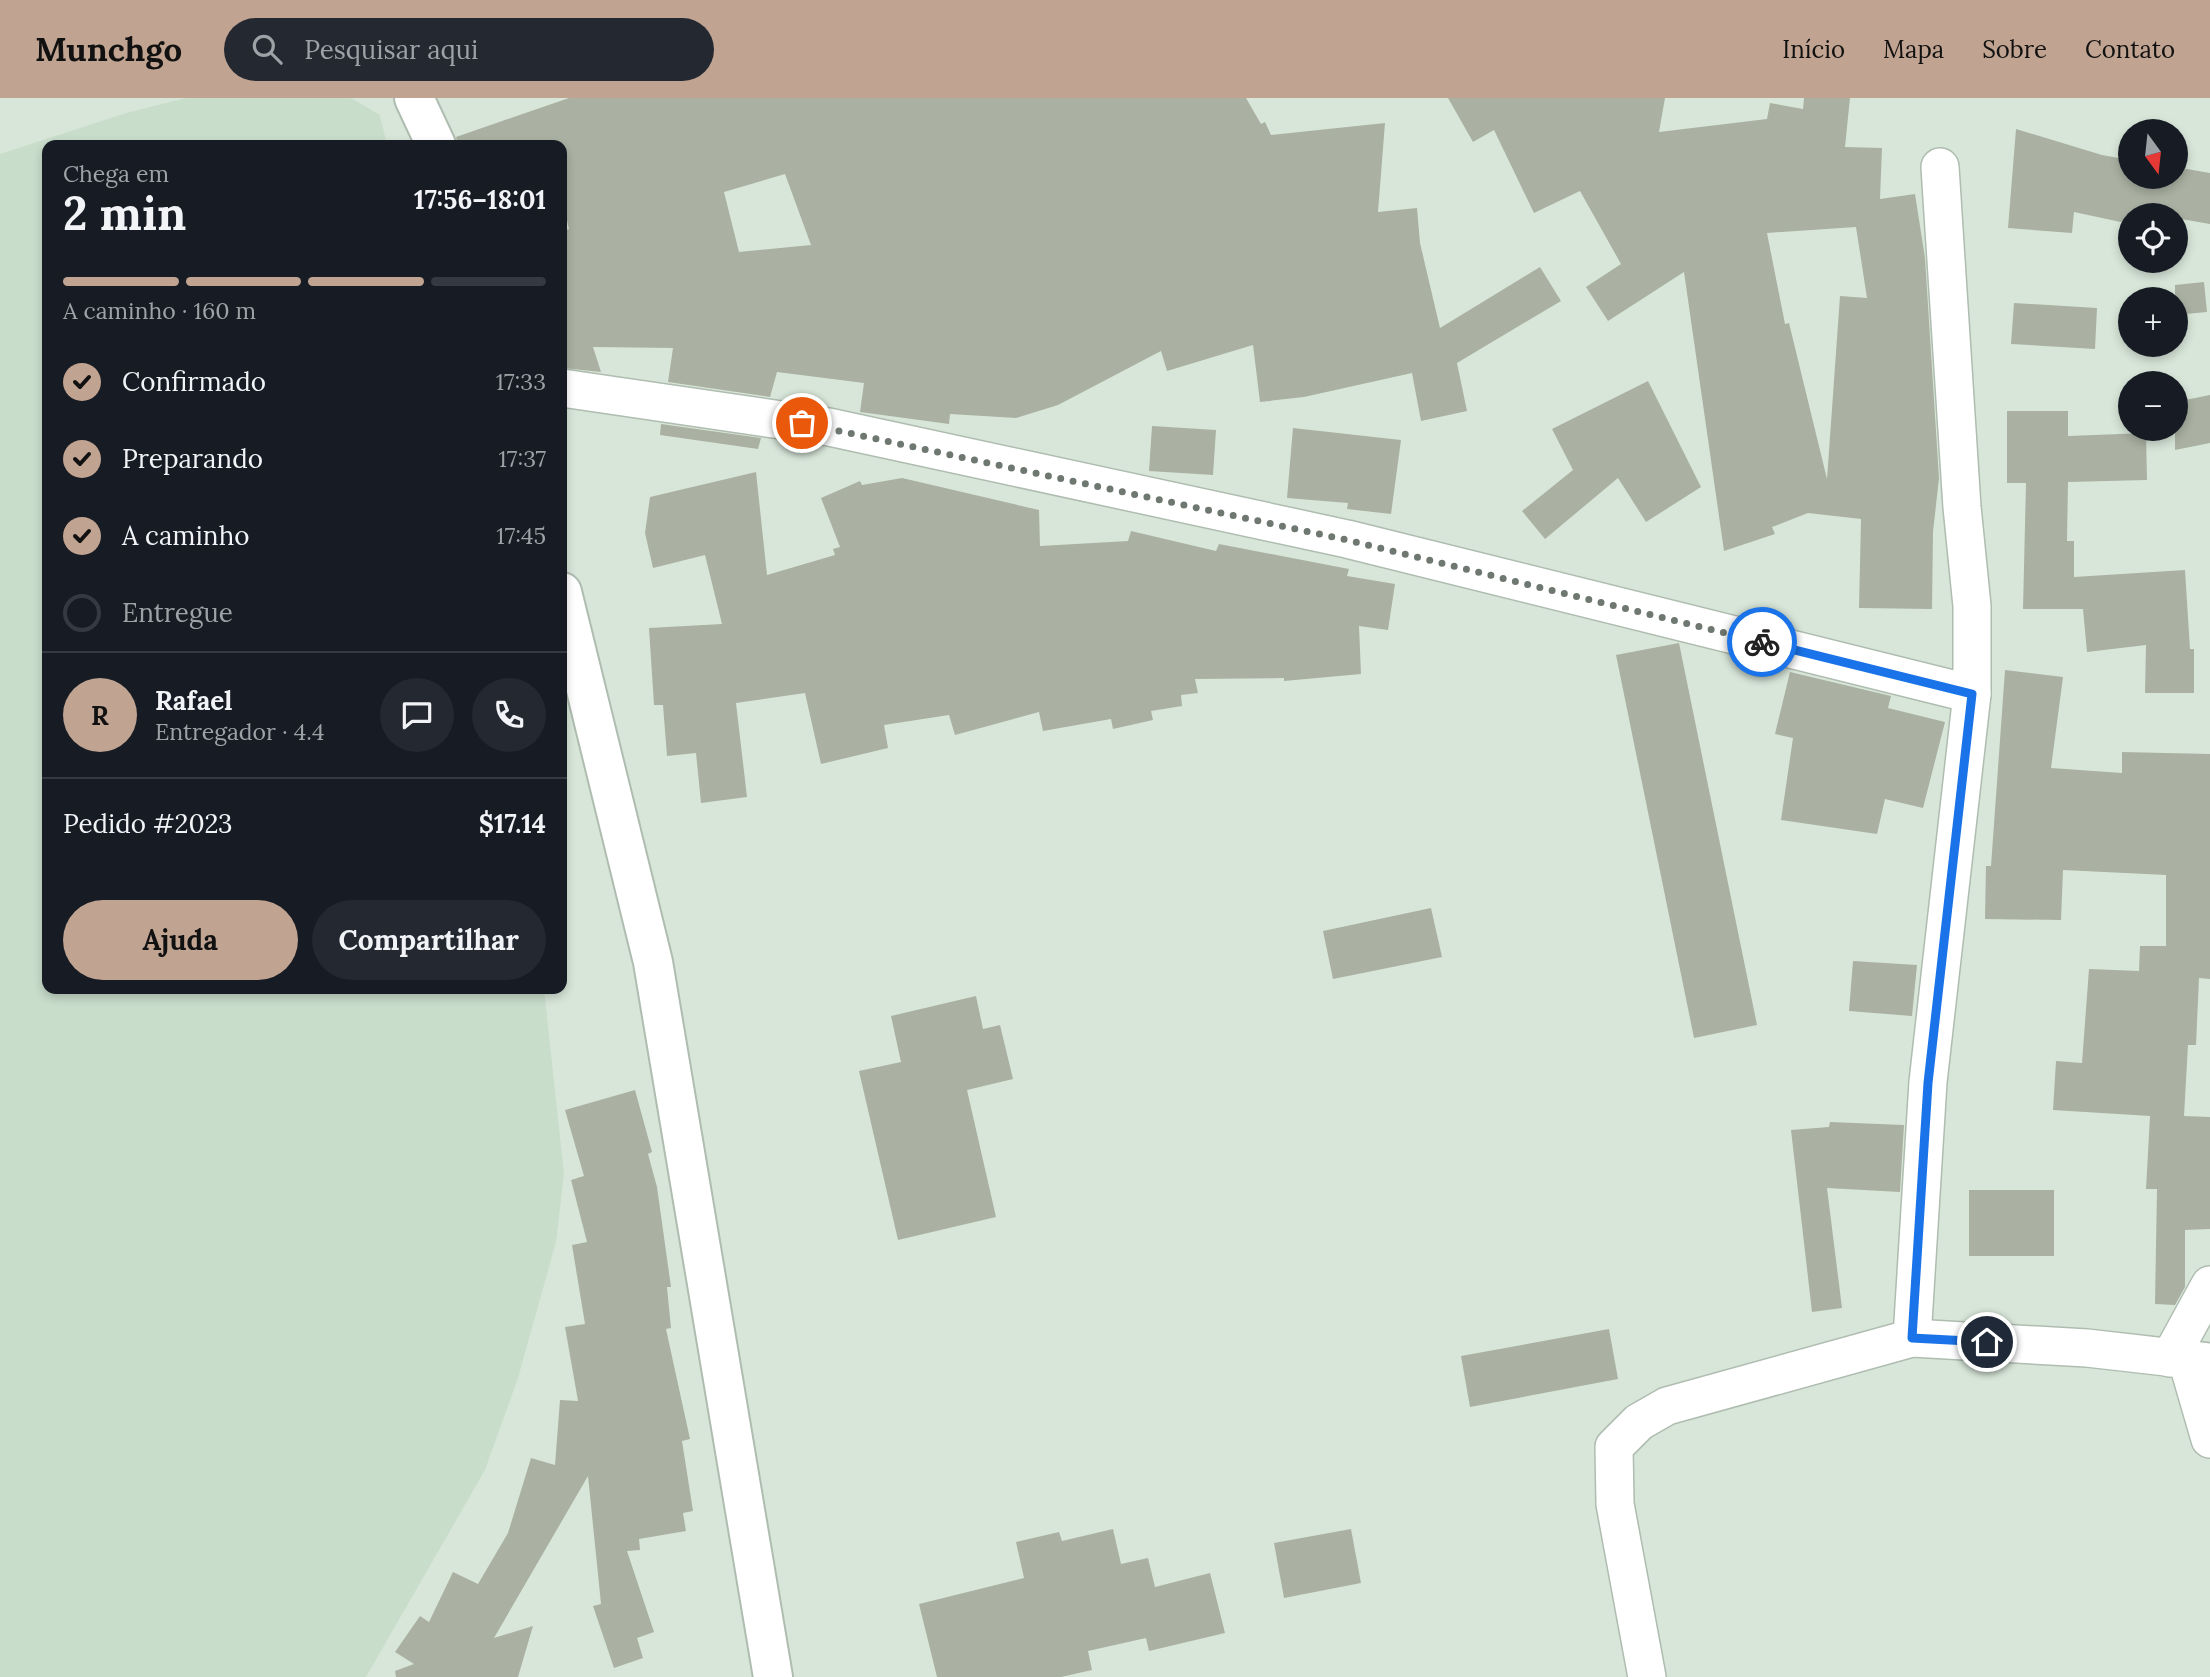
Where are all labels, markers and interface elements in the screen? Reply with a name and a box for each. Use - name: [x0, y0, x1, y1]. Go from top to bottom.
- search box: [224, 18, 714, 81]
- text: Munchgo: [35, 28, 182, 70]
- icon: search: [248, 30, 286, 68]
- text: Pesquisar aqui: [304, 33, 478, 66]
- text: Início: [1782, 34, 1845, 65]
- text: Mapa: [1883, 34, 1944, 65]
- text: Sobre: [1982, 34, 2047, 65]
- text: Contato: [2085, 34, 2175, 65]
- north arrow: [2118, 119, 2188, 189]
- map controls: [2118, 119, 2188, 441]
- text: Chega em: [63, 159, 169, 188]
- text: 17:56–18:01: [414, 183, 546, 216]
- text: 2 min: [63, 184, 186, 243]
- button: locate: [2118, 203, 2188, 273]
- button: +: [2118, 287, 2188, 357]
- text: A caminho · 160 m: [63, 296, 256, 325]
- icon: check: [63, 363, 101, 401]
- text: Confirmado: [122, 365, 266, 398]
- text: 17:33: [496, 367, 546, 396]
- button: −: [2118, 371, 2188, 441]
- pin: [772, 393, 832, 453]
- icon: bag: [783, 404, 821, 442]
- icon: check: [63, 440, 101, 478]
- text: Preparando: [122, 442, 263, 475]
- text: 17:37: [498, 444, 546, 473]
- icon: check: [63, 517, 101, 555]
- text: A caminho: [122, 519, 249, 552]
- text: 17:45: [496, 521, 546, 550]
- text: Entregue: [122, 596, 233, 629]
- courier: [1727, 607, 1797, 677]
- icon: bike: [1743, 623, 1781, 661]
- button: chat: [380, 678, 454, 752]
- button: phone: [472, 678, 546, 752]
- text: Rafael: [155, 684, 232, 717]
- text: R: [91, 699, 109, 732]
- text: Entregador · 4.4: [155, 717, 324, 746]
- text: Pedido #2023: [63, 807, 232, 840]
- text: $17.14: [479, 807, 546, 840]
- button: Ajuda: [63, 900, 298, 980]
- button: Compartilhar: [312, 900, 546, 980]
- pin: [1957, 1312, 2017, 1372]
- icon: home: [1968, 1323, 2006, 1361]

